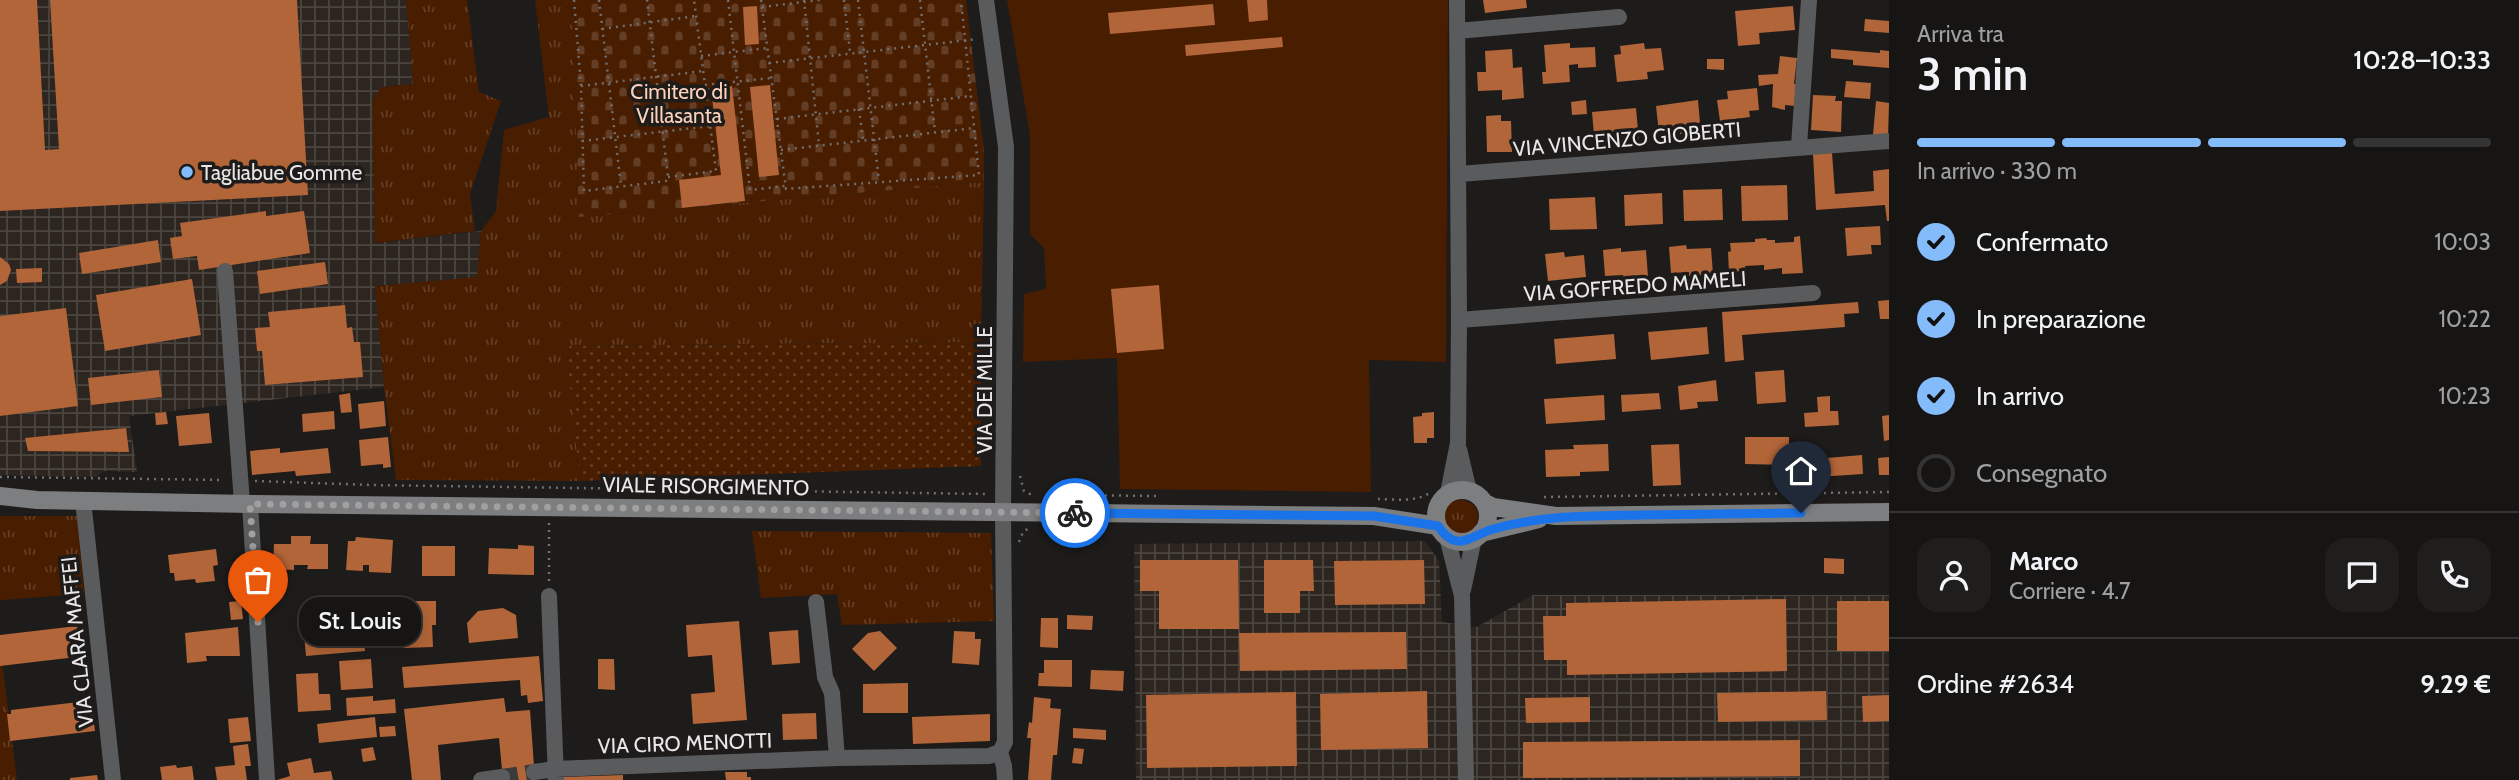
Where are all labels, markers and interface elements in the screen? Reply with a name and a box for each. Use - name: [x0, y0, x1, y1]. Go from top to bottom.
- text: Arriva tra: [1917, 20, 2004, 48]
- text: 10:28–10:33: [2353, 44, 2491, 76]
- text: 3 min: [1917, 46, 2028, 102]
- park label: Cimitero di Villasanta: [630, 79, 728, 128]
- street label: VIA VINCENZO GIOBERTI: [1512, 117, 1742, 161]
- text: In arrivo · 330 m: [1917, 157, 2077, 185]
- place label: Tagliabue Gomme: [201, 160, 362, 185]
- marker: Tagliabue Gomme: [179, 164, 195, 180]
- icon: check: [1917, 223, 1955, 261]
- text: Confermato: [1976, 226, 2108, 258]
- text: 10:03: [2434, 228, 2491, 256]
- street label: VIA GOFFREDO MAMELI: [1523, 266, 1747, 306]
- icon: check: [1917, 300, 1955, 338]
- text: In preparazione: [1976, 303, 2146, 335]
- text: 10:22: [2439, 305, 2491, 333]
- street label: VIA DEI MILLE: [972, 326, 997, 454]
- icon: check: [1917, 377, 1955, 415]
- text: In arrivo: [1976, 380, 2064, 412]
- text: 10:23: [2438, 382, 2491, 410]
- pin: [1771, 441, 1831, 513]
- icon: home: [1782, 452, 1820, 490]
- text: Consegnato: [1976, 457, 2107, 489]
- street label: VIALE RISORGIMENTO: [602, 472, 810, 500]
- courier: [1040, 478, 1110, 548]
- icon: bike: [1056, 494, 1094, 532]
- button: person: [1917, 538, 1991, 612]
- button: chat: [2325, 538, 2399, 612]
- button: phone: [2417, 538, 2491, 612]
- text: Marco: [2009, 545, 2078, 577]
- pin: [228, 550, 288, 622]
- street label: VIA CLARA MAFFEI: [56, 555, 98, 729]
- icon: bag: [239, 561, 277, 599]
- text: Corriere · 4.7: [2009, 577, 2131, 605]
- callout: St. Louis: [300, 598, 422, 646]
- text: St. Louis: [319, 607, 401, 635]
- text: Ordine #2634: [1917, 668, 2074, 700]
- text: 9.29 €: [2420, 668, 2491, 700]
- street label: VIA CIRO MENOTTI: [597, 727, 773, 759]

